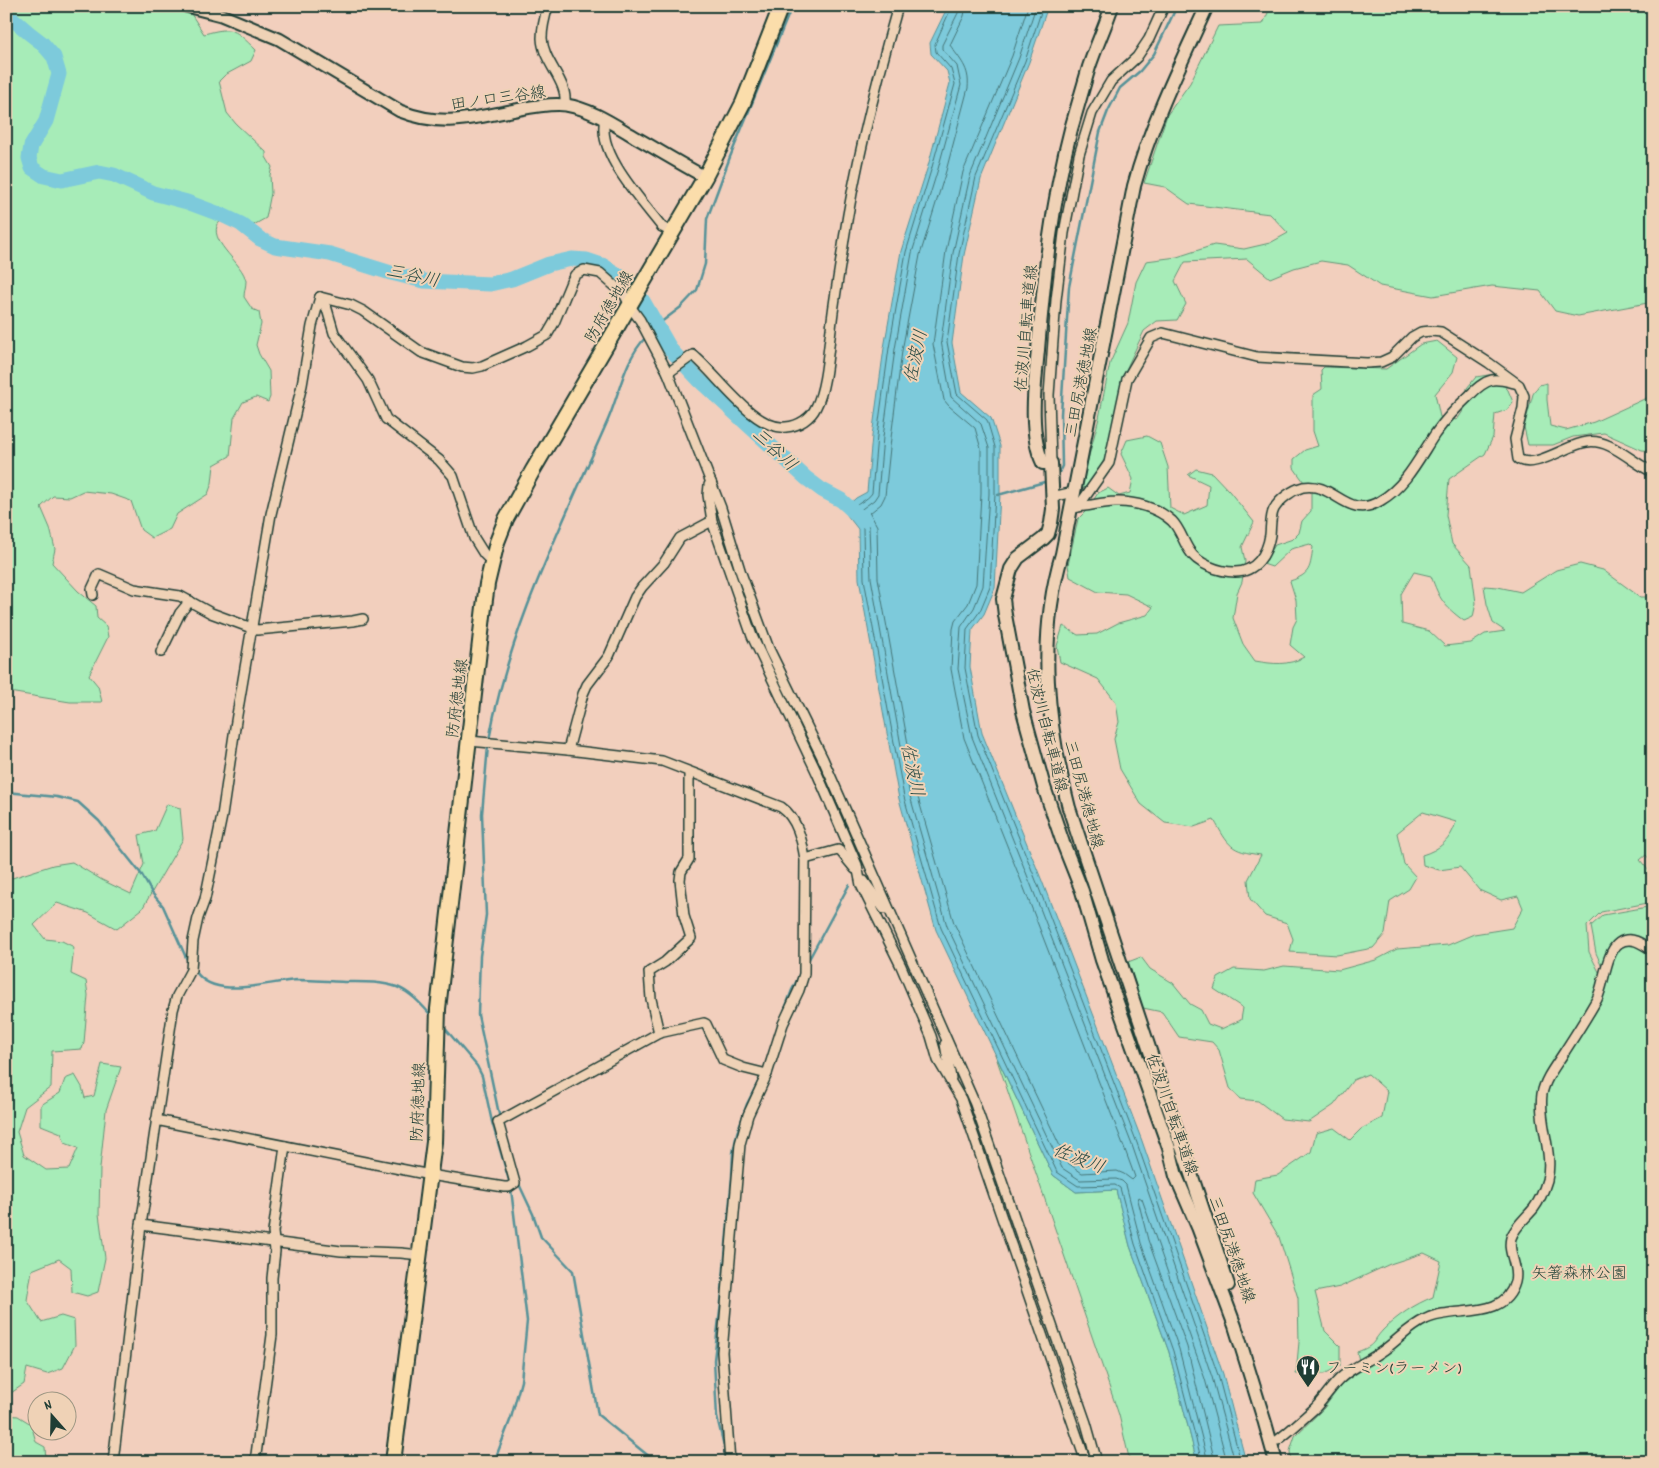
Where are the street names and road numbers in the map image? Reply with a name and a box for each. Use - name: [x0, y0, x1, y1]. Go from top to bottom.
- street label: 田ノ口三谷線: [449, 81, 547, 118]
- street label: 佐波川自転車道線: [1010, 263, 1045, 393]
- street label: 防府徳地線: [580, 267, 640, 348]
- street label: 三田尻港徳地線: [1060, 325, 1104, 440]
- street label: 防府徳地線: [442, 657, 475, 739]
- street label: 佐波川自転車道線: [1019, 666, 1072, 795]
- street label: 三田尻港徳地線: [1057, 738, 1108, 852]
- street label: 佐波川自転車道線: [1139, 1051, 1202, 1179]
- street label: 防府徳地線: [407, 1062, 432, 1142]
- street label: 三田尻港徳地線: [1202, 1193, 1260, 1307]

